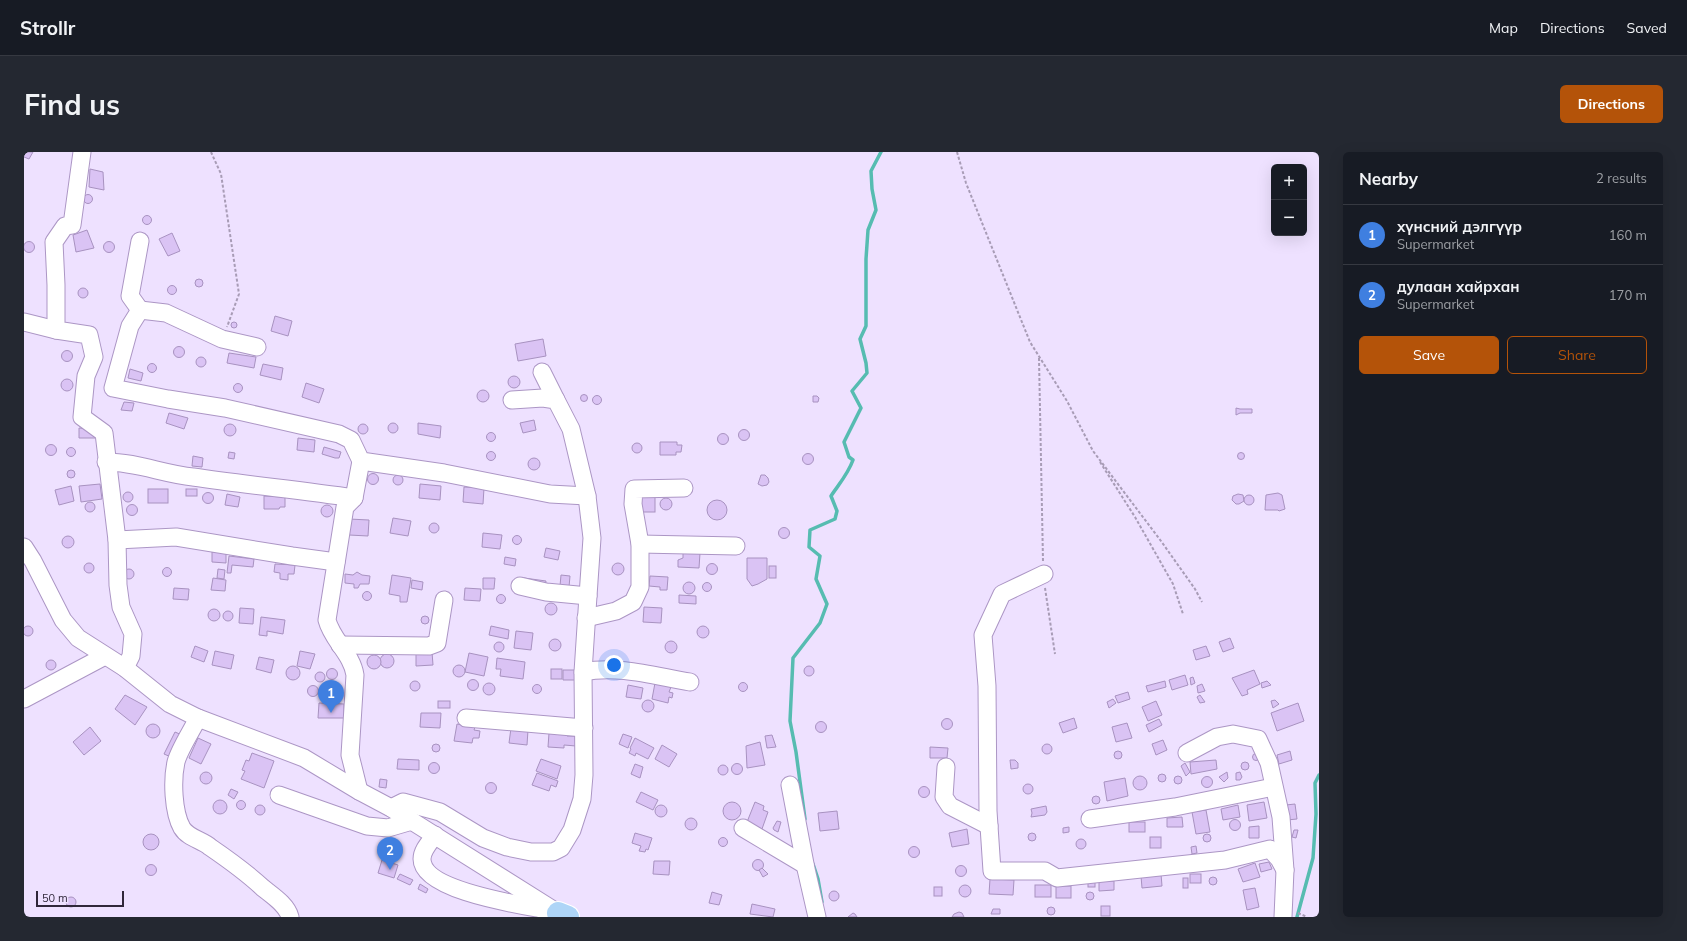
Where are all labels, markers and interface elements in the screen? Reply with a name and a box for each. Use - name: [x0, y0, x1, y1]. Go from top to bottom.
- text: Strollr: [20, 16, 75, 40]
- text: Map: [1489, 19, 1518, 37]
- text: Directions: [1540, 19, 1605, 37]
- text: Saved: [1627, 19, 1667, 37]
- button: Directions: [1560, 85, 1663, 123]
- text: Find us: [24, 87, 120, 122]
- map controls: [1271, 164, 1307, 236]
- button: +: [1271, 164, 1307, 200]
- text: Nearby: [1359, 168, 1418, 189]
- text: 2 results: [1596, 170, 1647, 186]
- button: −: [1271, 200, 1307, 236]
- text: хүнсний дэлгүүр: [1397, 217, 1522, 236]
- text: 1: [1368, 227, 1376, 243]
- text: 160 m: [1609, 227, 1647, 243]
- text: Supermarket: [1397, 236, 1474, 252]
- text: дулаан хайрхан: [1397, 277, 1520, 296]
- text: 2: [1368, 287, 1376, 303]
- text: 170 m: [1609, 287, 1647, 303]
- text: Supermarket: [1397, 296, 1474, 312]
- button: Save: [1359, 336, 1499, 374]
- button: Share: [1507, 336, 1647, 374]
- your location: [604, 655, 624, 675]
- pin: 1: [318, 680, 344, 713]
- pin: 2: [377, 837, 403, 870]
- scale bar: [36, 889, 124, 908]
- text: 50 m: [42, 891, 68, 905]

